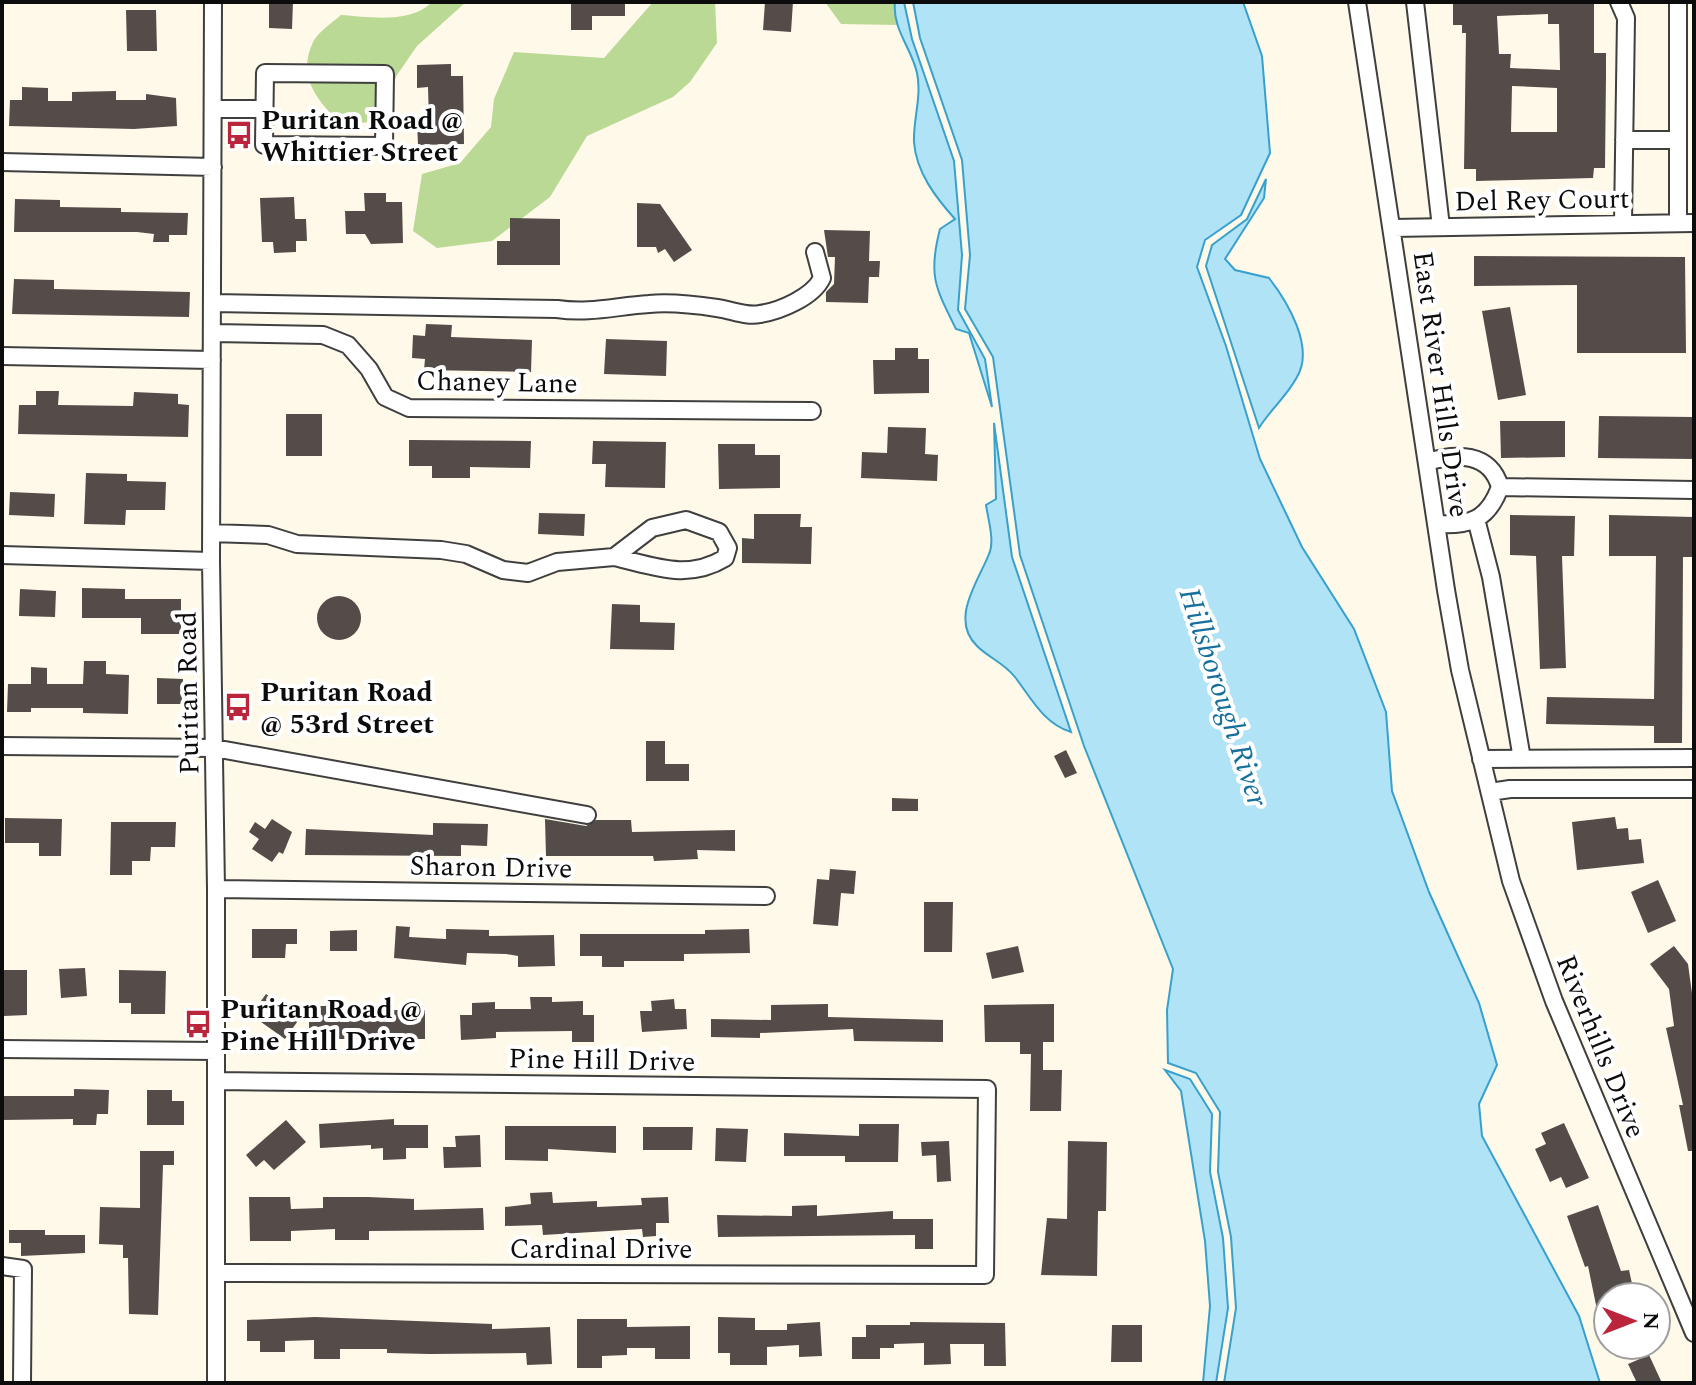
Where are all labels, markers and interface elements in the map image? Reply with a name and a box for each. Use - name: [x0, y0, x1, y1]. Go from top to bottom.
- place label: Puritan Road @ Whittier Street: [261, 99, 463, 174]
- bus stop icon: Puritan Road @ Whittier Street: [224, 120, 254, 150]
- street label: Del Rey Court: [1454, 177, 1630, 224]
- street label: East River Hills Drive: [1401, 248, 1480, 520]
- street label: Chaney Lane: [416, 360, 578, 405]
- water label: Hillsborough River: [1166, 582, 1280, 813]
- street label: Puritan Road: [166, 611, 211, 775]
- place label: Puritan Road @ 53rd Street: [260, 671, 434, 746]
- bus stop icon: Puritan Road @ 53rd Street: [223, 692, 253, 722]
- street label: Sharon Drive: [409, 845, 573, 890]
- street label: Riverhills Drive: [1544, 948, 1657, 1145]
- place label: Puritan Road @ Pine Hill Drive: [220, 988, 422, 1063]
- bus stop icon: Puritan Road @ Pine Hill Drive: [183, 1009, 213, 1039]
- street label: Pine Hill Drive: [508, 1037, 696, 1084]
- street label: Cardinal Drive: [509, 1228, 693, 1271]
- north arrow: [1592, 1281, 1672, 1361]
- text: N: [1634, 1312, 1667, 1330]

